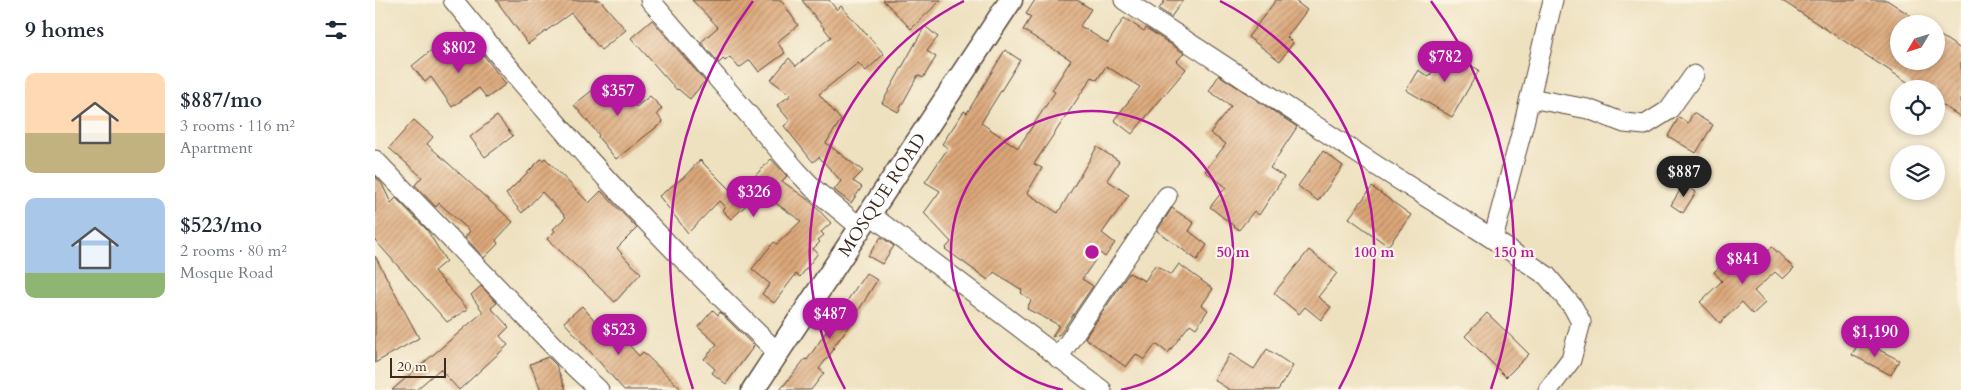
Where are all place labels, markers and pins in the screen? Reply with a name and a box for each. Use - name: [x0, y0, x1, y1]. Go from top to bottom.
- pin: $802: [429, 32, 489, 74]
- pin: $782: [1415, 41, 1475, 83]
- pin: $357: [588, 74, 648, 117]
- pin: $887: [1654, 156, 1714, 198]
- pin: $326: [724, 176, 784, 218]
- pin: $841: [1713, 242, 1773, 285]
- centre of rings: [1083, 243, 1101, 261]
- pin: $487: [800, 298, 860, 340]
- pin: $523: [589, 314, 649, 356]
- pin: $1,190: [1834, 316, 1916, 358]

